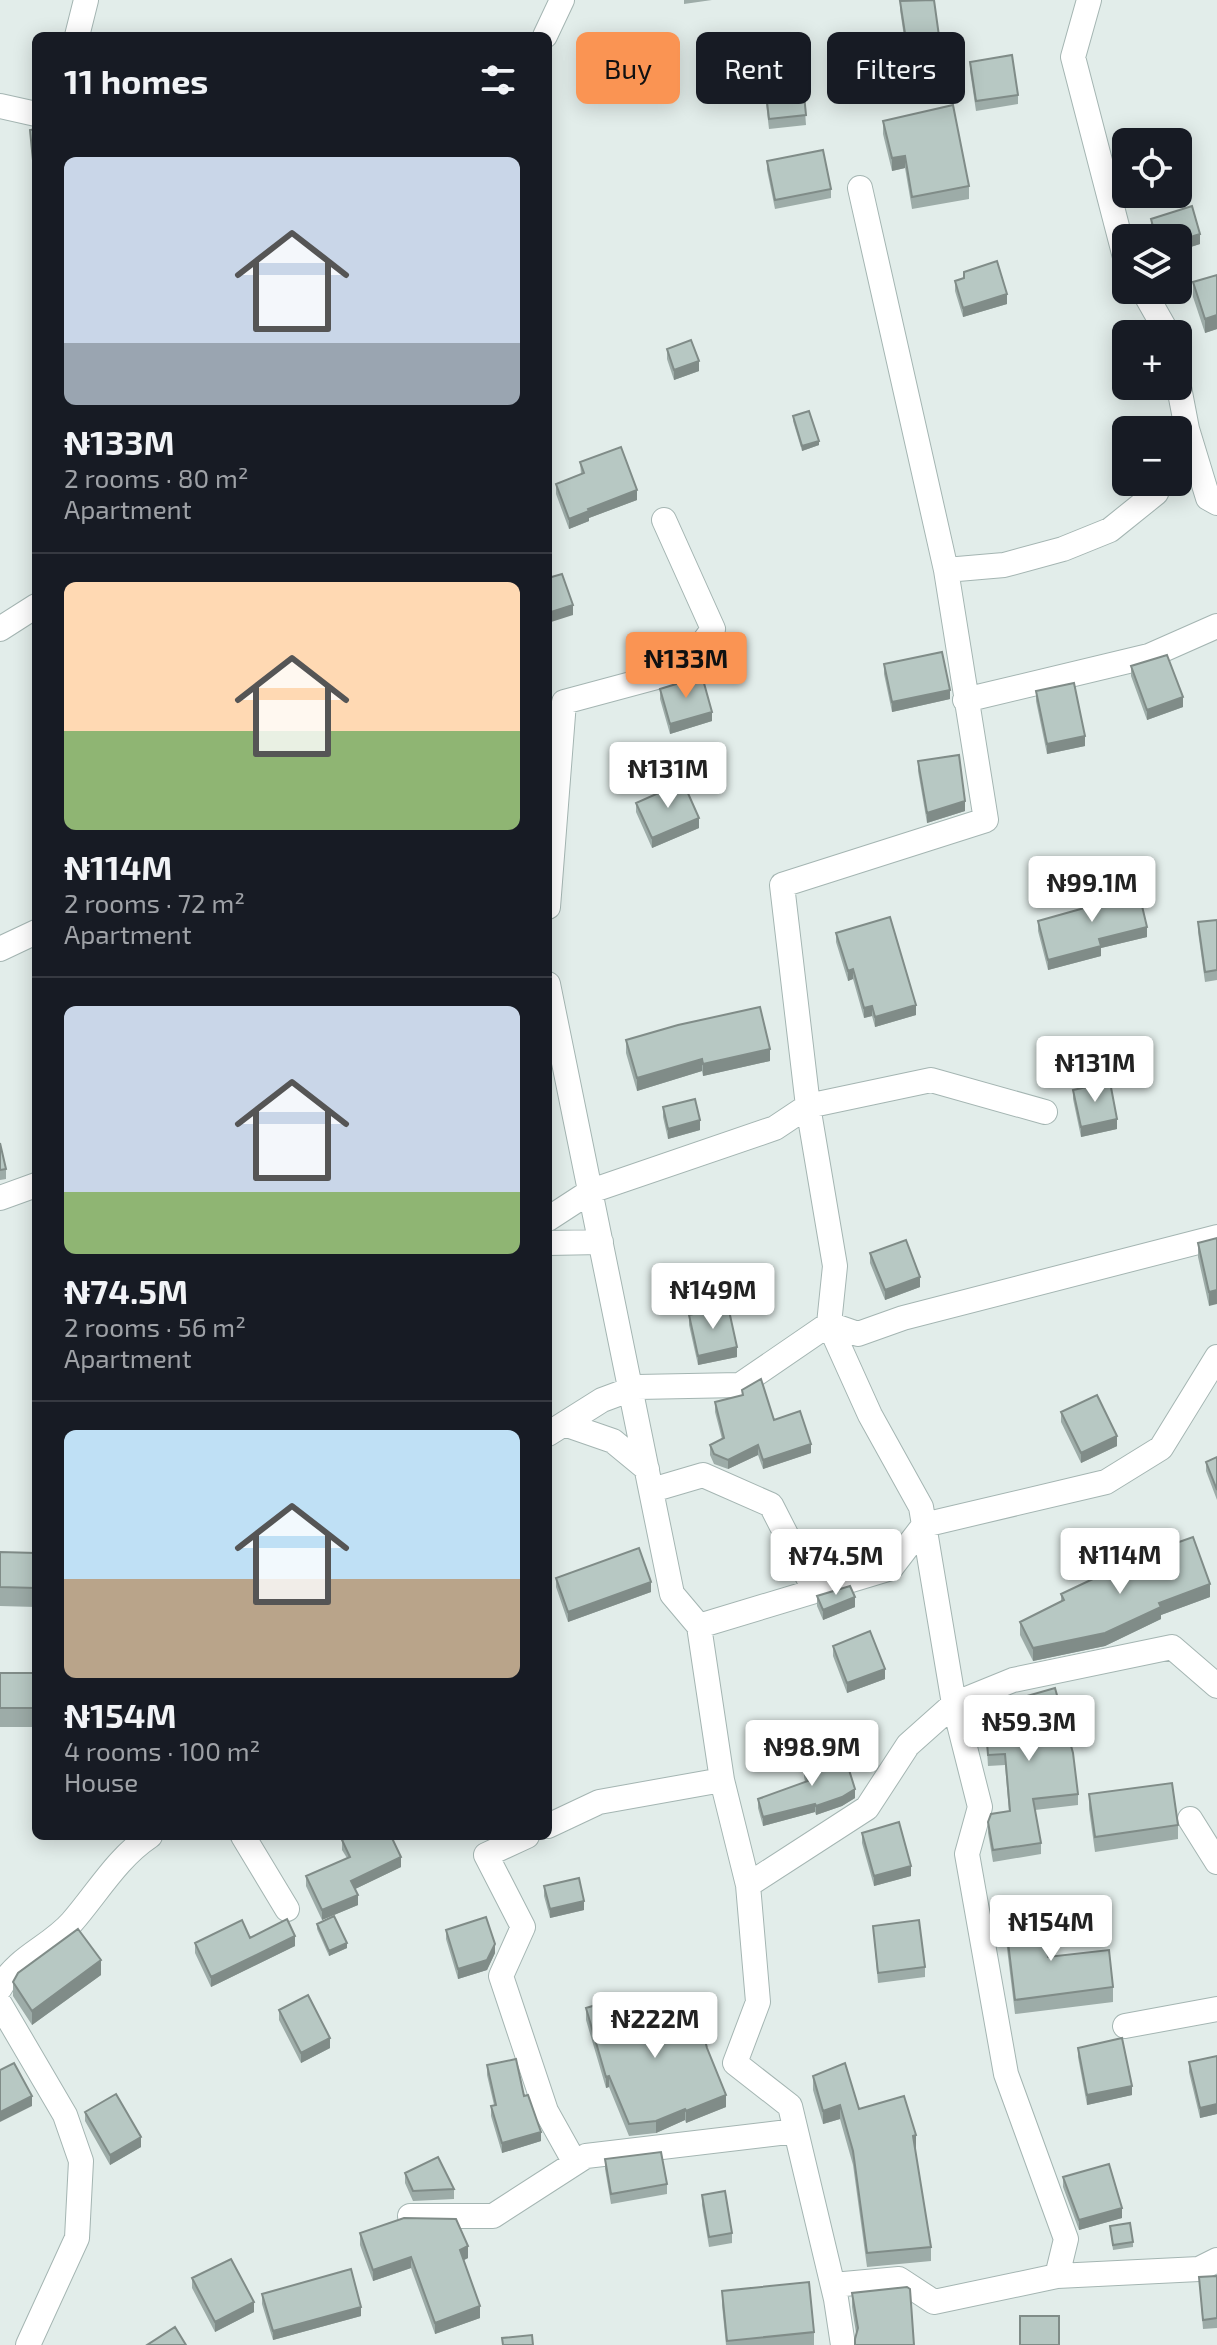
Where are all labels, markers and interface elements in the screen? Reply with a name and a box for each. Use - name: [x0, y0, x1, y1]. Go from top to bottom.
- chip: Buy: [576, 32, 680, 104]
- chip: Rent: [696, 32, 811, 104]
- chip: Filters: [827, 32, 965, 104]
- icon: filters: [476, 58, 520, 102]
- text: 11 homes: [64, 60, 208, 101]
- map controls: [1112, 128, 1192, 496]
- button: locate: [1112, 128, 1192, 208]
- icon: home: [220, 209, 364, 353]
- button: layers: [1112, 224, 1192, 304]
- button: +: [1112, 320, 1192, 400]
- button: −: [1112, 416, 1192, 496]
- text: ₦133M: [64, 421, 175, 462]
- text: 2 rooms · 80 m²: [64, 462, 249, 493]
- text: Apartment: [64, 493, 192, 524]
- pin: ₦133M: [630, 632, 742, 700]
- icon: home: [220, 634, 364, 778]
- text: ₦133M: [644, 642, 728, 673]
- pin: ₦131M: [612, 742, 724, 810]
- text: ₦131M: [627, 752, 709, 783]
- text: ₦114M: [64, 846, 172, 887]
- pin: ₦99.1M: [1027, 856, 1157, 924]
- text: ₦99.1M: [1046, 866, 1138, 897]
- text: 2 rooms · 72 m²: [64, 887, 245, 918]
- text: Apartment: [64, 918, 192, 949]
- pin: ₦131M: [1039, 1036, 1151, 1104]
- text: ₦131M: [1054, 1046, 1136, 1077]
- icon: home: [220, 1058, 364, 1202]
- pin: ₦149M: [657, 1263, 769, 1331]
- text: ₦74.5M: [64, 1270, 188, 1311]
- text: ₦149M: [669, 1273, 757, 1304]
- text: 2 rooms · 56 m²: [64, 1311, 246, 1342]
- text: Apartment: [64, 1342, 192, 1373]
- icon: home: [220, 1482, 364, 1626]
- pin: ₦114M: [1064, 1528, 1176, 1596]
- pin: ₦74.5M: [771, 1529, 901, 1597]
- text: ₦114M: [1079, 1538, 1161, 1569]
- text: ₦74.5M: [789, 1539, 883, 1570]
- text: ₦154M: [64, 1694, 177, 1735]
- pin: ₦59.3M: [964, 1695, 1094, 1763]
- text: ₦59.3M: [982, 1705, 1076, 1736]
- pin: ₦98.9M: [747, 1720, 877, 1788]
- text: ₦98.9M: [763, 1730, 861, 1761]
- text: 4 rooms · 100 m²: [64, 1735, 260, 1766]
- text: House: [64, 1766, 138, 1797]
- pin: ₦154M: [995, 1895, 1107, 1963]
- text: ₦154M: [1008, 1905, 1094, 1936]
- pin: ₦222M: [599, 1992, 711, 2060]
- text: ₦222M: [610, 2002, 700, 2033]

